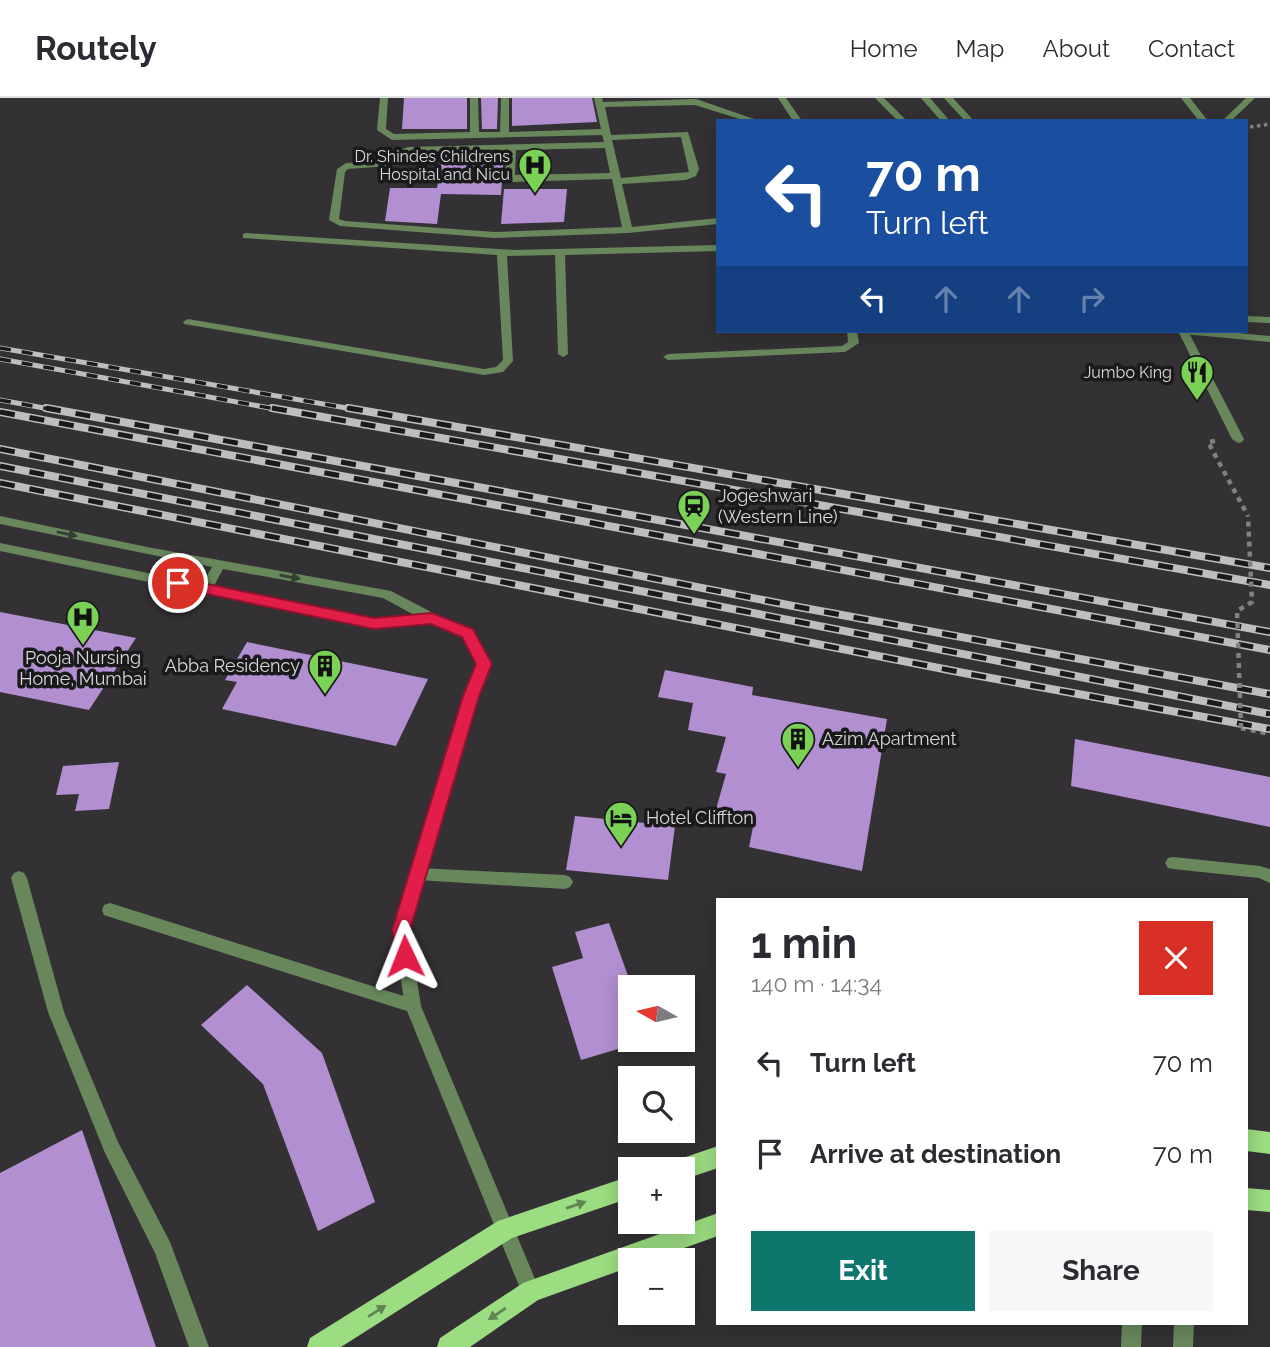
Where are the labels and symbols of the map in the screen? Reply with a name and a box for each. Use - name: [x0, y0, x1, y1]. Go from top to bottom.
- hospital icon: Dr. Shindes Childrens Hospital and Nicu: [516, 146, 554, 195]
- place label: Dr. Shindes Childrens Hospital and Nicu: [354, 147, 510, 184]
- restaurant icon: Jumbo King: [1178, 353, 1216, 402]
- place label: Jumbo King: [1084, 363, 1172, 382]
- place label: Jogeshwari (Western Line): [718, 485, 838, 527]
- station icon: Jogeshwari (Western Line): [675, 487, 713, 536]
- one-way arrow: [56, 529, 78, 540]
- pin: [148, 553, 208, 613]
- one-way arrow: [279, 571, 301, 582]
- hospital icon: Pooja Nursing Home, Mumbai: [64, 598, 102, 647]
- place label: Pooja Nursing Home, Mumbai: [19, 647, 147, 689]
- building icon: Abba Residency: [306, 647, 344, 696]
- place label: Abba Residency: [165, 655, 300, 676]
- building icon: Azim Apartment: [779, 720, 817, 769]
- place label: Azim Apartment: [822, 728, 957, 749]
- hotel icon: Hotel Cliffton: [602, 799, 640, 848]
- place label: Hotel Cliffton: [646, 807, 754, 828]
- position arrow: [368, 919, 442, 993]
- north arrow: [618, 975, 695, 1052]
- one-way arrow: [566, 1199, 587, 1210]
- one-way arrow: [367, 1304, 386, 1317]
- one-way arrow: [487, 1308, 506, 1321]

